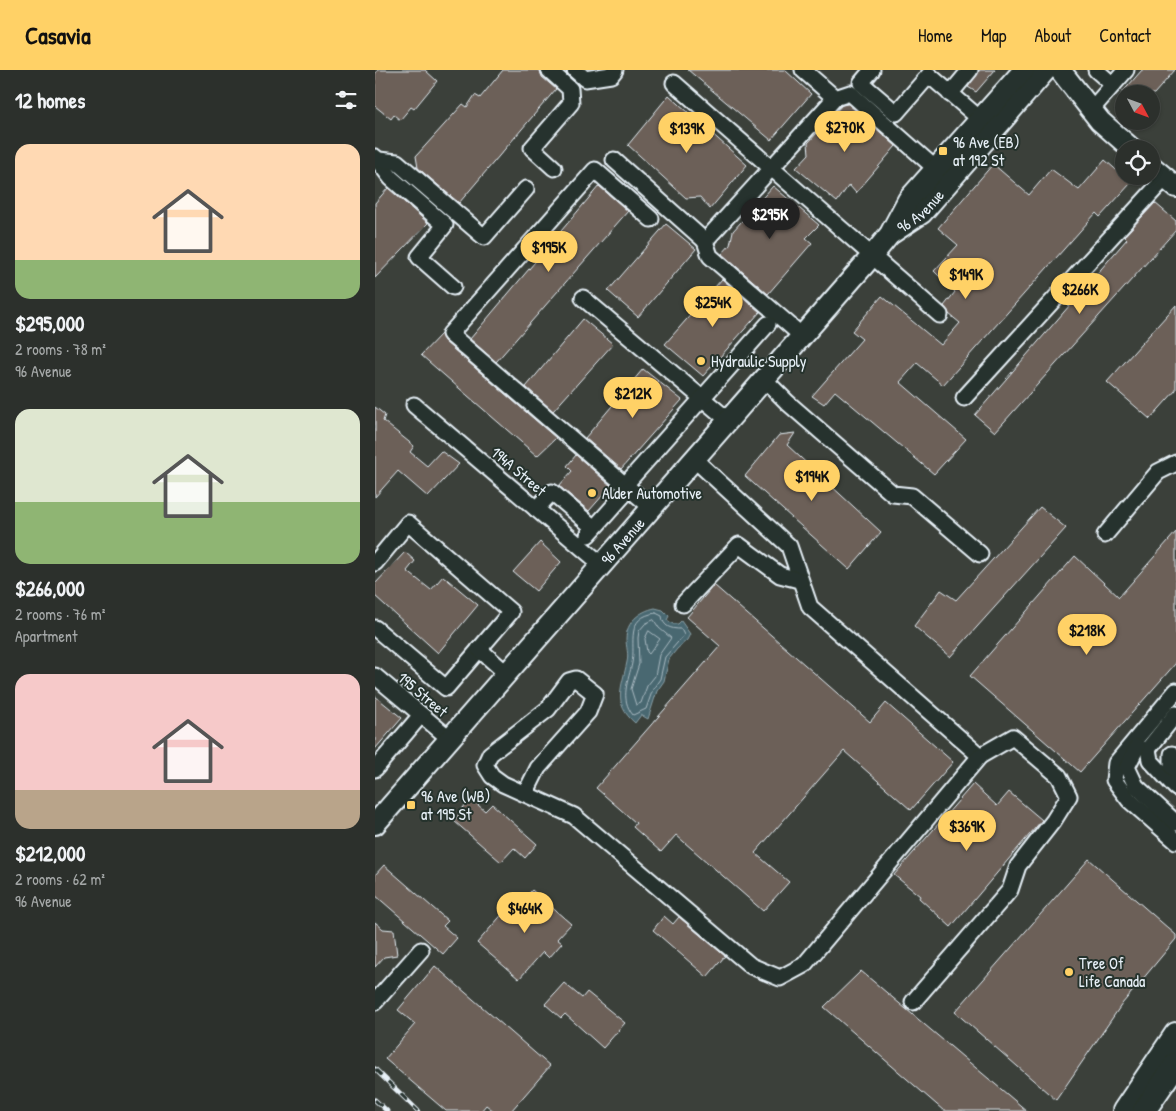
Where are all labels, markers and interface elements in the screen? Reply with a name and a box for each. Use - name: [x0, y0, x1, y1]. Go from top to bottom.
- text: Casavia: [25, 19, 91, 51]
- text: Home: [918, 23, 953, 48]
- text: Map: [981, 23, 1006, 48]
- text: About: [1034, 23, 1071, 48]
- text: Contact: [1099, 23, 1151, 48]
- north arrow: [1115, 85, 1160, 130]
- map controls: [1115, 85, 1160, 185]
- text: 12 homes: [15, 86, 85, 115]
- icon: filters: [332, 86, 360, 114]
- pin: $270K: [810, 111, 880, 153]
- pin: $139K: [652, 112, 722, 154]
- text: $270K: [825, 116, 865, 138]
- text: $139K: [669, 117, 705, 139]
- place label: 96 Ave (EB) at 192 St: [953, 131, 1020, 171]
- button: locate: [1115, 140, 1160, 185]
- marker: 96 Ave (EB) at 192 St: [937, 145, 949, 157]
- icon: home: [143, 176, 233, 266]
- street label: 96 Avenue: [892, 184, 949, 238]
- pin: $295K: [735, 198, 805, 240]
- text: $295K: [752, 203, 788, 225]
- pin: $195K: [514, 230, 584, 273]
- text: $195K: [532, 236, 566, 258]
- pin: $149K: [931, 258, 1001, 300]
- text: $149K: [949, 263, 983, 285]
- pin: $266K: [1045, 272, 1115, 315]
- text: $266K: [1062, 278, 1098, 300]
- pin: $254K: [678, 286, 748, 328]
- text: $254K: [695, 291, 731, 313]
- text: $295,000: [15, 309, 85, 338]
- text: 2 rooms · 78 m²: [15, 338, 106, 360]
- place label: Hydraulic Supply: [711, 350, 807, 372]
- marker: Hydraulic Supply: [695, 355, 707, 367]
- text: 96 Avenue: [15, 360, 72, 382]
- pin: $212K: [598, 376, 668, 419]
- text: $212K: [614, 382, 652, 404]
- icon: home: [143, 441, 233, 531]
- street label: 194A Street: [486, 441, 552, 501]
- pin: $194K: [777, 460, 847, 502]
- text: $194K: [795, 465, 829, 487]
- place label: Alder Automotive: [602, 482, 702, 504]
- marker: Alder Automotive: [586, 487, 598, 499]
- street label: 96 Avenue: [596, 512, 650, 570]
- text: $266,000: [15, 574, 85, 603]
- text: 2 rooms · 76 m²: [15, 603, 105, 625]
- pin: $218K: [1052, 614, 1122, 656]
- text: $218K: [1069, 619, 1105, 641]
- text: Apartment: [15, 625, 78, 647]
- street label: 195 Street: [393, 666, 453, 722]
- icon: home: [143, 706, 233, 796]
- place label: 96 Ave (WB) at 195 St: [421, 785, 490, 825]
- marker: 96 Ave (WB) at 195 St: [405, 799, 417, 811]
- pin: $369K: [932, 810, 1002, 852]
- text: $369K: [949, 815, 985, 837]
- text: $212,000: [15, 839, 85, 868]
- text: 2 rooms · 62 m²: [15, 868, 105, 890]
- text: 96 Avenue: [15, 890, 72, 912]
- pin: $464K: [490, 892, 560, 934]
- text: $464K: [508, 897, 542, 919]
- place label: Tree Of Life Canada: [1079, 952, 1145, 992]
- marker: Tree Of Life Canada: [1063, 966, 1075, 978]

